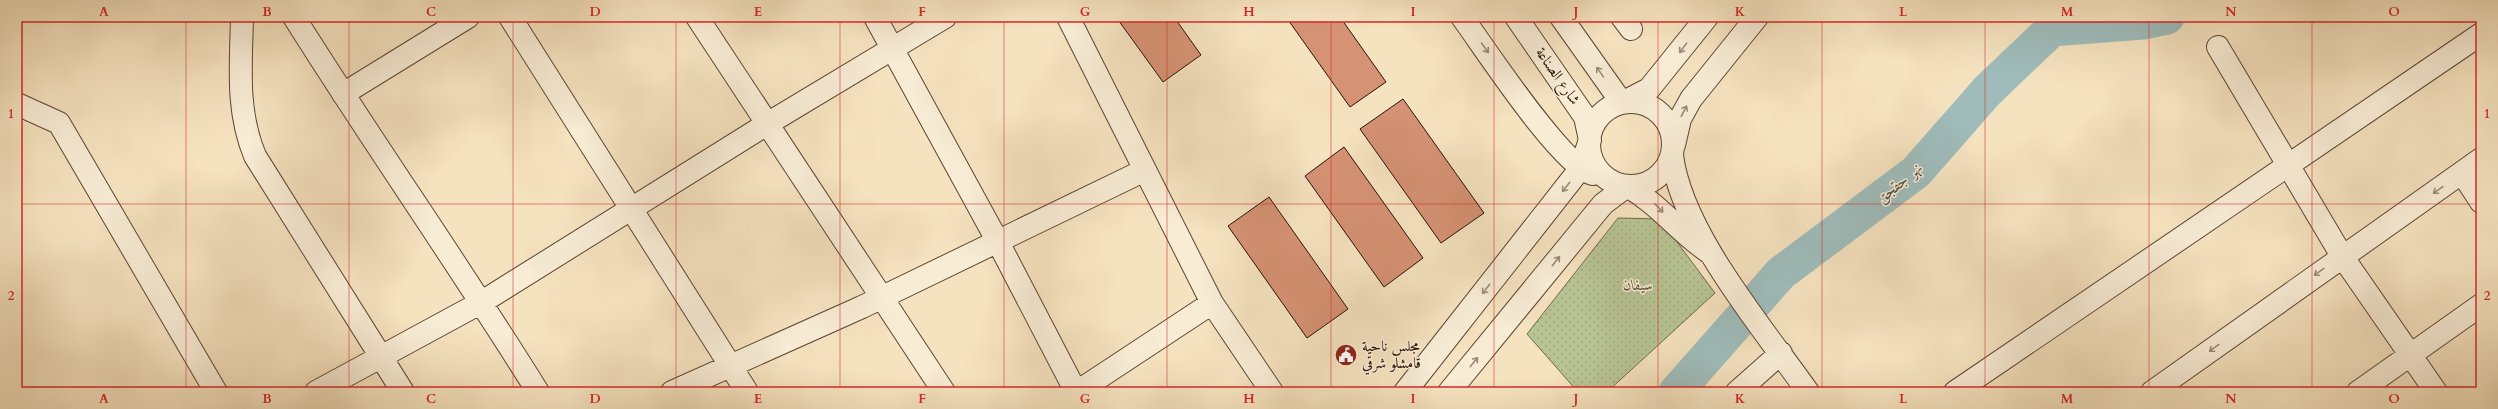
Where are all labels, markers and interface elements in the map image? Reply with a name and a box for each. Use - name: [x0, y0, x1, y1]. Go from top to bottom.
- text: A: [99, 3, 109, 21]
- text: B: [262, 3, 272, 21]
- text: C: [426, 3, 436, 21]
- text: D: [589, 3, 601, 21]
- text: E: [754, 3, 762, 21]
- text: F: [918, 3, 926, 21]
- text: G: [1080, 3, 1091, 21]
- text: H: [1243, 3, 1255, 21]
- text: I: [1410, 3, 1416, 21]
- text: J: [1572, 3, 1579, 21]
- text: K: [1735, 3, 1746, 21]
- text: L: [1899, 3, 1908, 21]
- text: M: [2061, 3, 2074, 21]
- text: N: [2225, 3, 2237, 21]
- text: O: [2388, 3, 2400, 21]
- one-way arrow: [1679, 42, 1687, 53]
- one-way arrow: [1481, 43, 1489, 54]
- street label: شارع الصناعة: [1529, 43, 1585, 110]
- one-way arrow: [1596, 66, 1604, 77]
- text: 1: [8, 105, 14, 123]
- one-way arrow: [1681, 105, 1688, 117]
- text: 1: [2484, 105, 2490, 123]
- water label: نهر جقجق: [1872, 157, 1928, 209]
- one-way arrow: [1562, 181, 1570, 192]
- one-way arrow: [2432, 186, 2443, 194]
- one-way arrow: [1655, 203, 1664, 213]
- one-way arrow: [1552, 256, 1561, 267]
- one-way arrow: [2314, 268, 2325, 276]
- park label: سيفان: [1623, 275, 1653, 295]
- one-way arrow: [1481, 284, 1490, 295]
- text: 2: [8, 287, 15, 305]
- text: 2: [2484, 287, 2491, 305]
- place label: مجلس ناحية قامشلو شرقي: [1362, 336, 1421, 375]
- public building icon: مجلس ناحية قامشلو شرقي: [1333, 342, 1359, 368]
- one-way arrow: [2208, 344, 2219, 352]
- one-way arrow: [1469, 356, 1478, 367]
- text: A: [99, 390, 109, 408]
- text: B: [262, 390, 272, 408]
- text: C: [426, 390, 436, 408]
- text: D: [589, 390, 601, 408]
- text: E: [754, 390, 762, 408]
- text: F: [918, 390, 926, 408]
- text: G: [1080, 390, 1091, 408]
- text: H: [1243, 390, 1255, 408]
- text: I: [1410, 390, 1416, 408]
- text: J: [1572, 390, 1579, 408]
- text: K: [1735, 390, 1746, 408]
- text: L: [1899, 390, 1908, 408]
- text: M: [2061, 390, 2074, 408]
- text: N: [2225, 390, 2237, 408]
- text: O: [2388, 390, 2400, 408]

